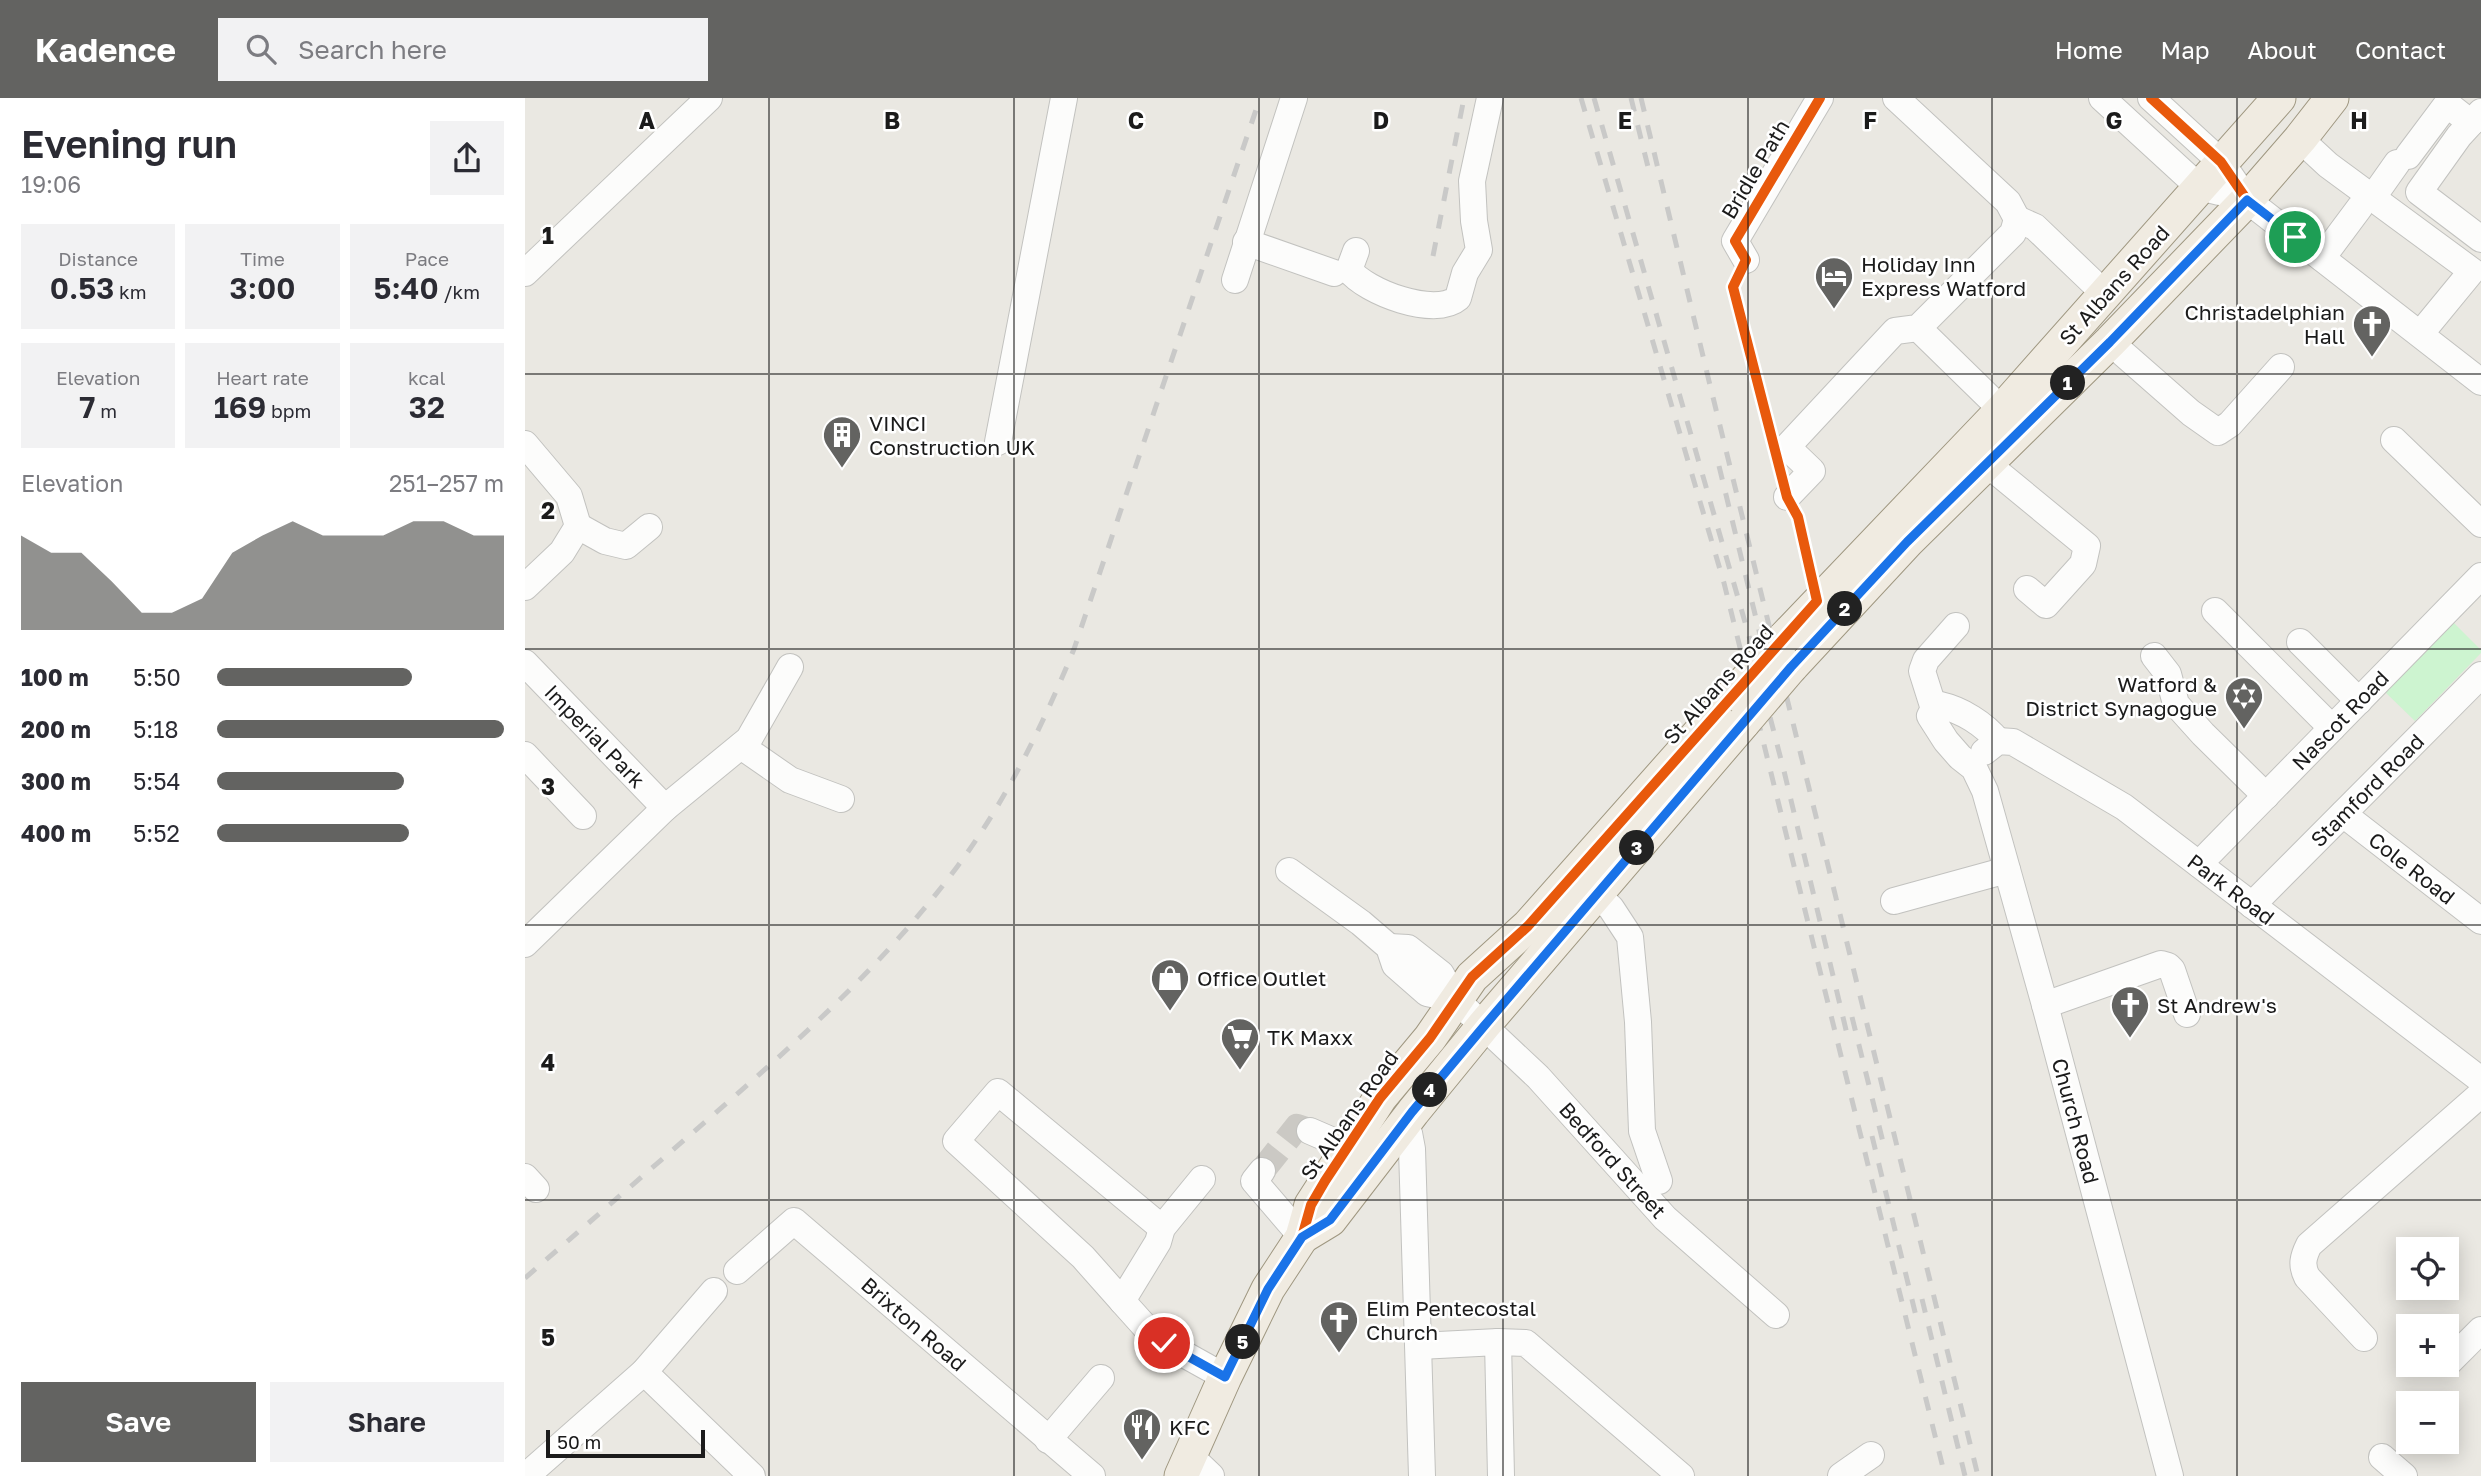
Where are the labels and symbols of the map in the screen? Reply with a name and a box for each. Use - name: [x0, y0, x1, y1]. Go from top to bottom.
- text: A: [639, 106, 656, 134]
- text: B: [884, 106, 900, 134]
- text: C: [1128, 106, 1144, 134]
- text: D: [1373, 106, 1389, 134]
- text: E: [1618, 106, 1632, 134]
- text: F: [1863, 106, 1877, 134]
- text: G: [2106, 106, 2122, 134]
- text: H: [2350, 106, 2368, 134]
- street label: Bridle Path: [1715, 115, 1795, 223]
- pin: [2265, 207, 2325, 267]
- street label: St Albans Road: [2053, 220, 2175, 350]
- text: 1: [542, 221, 554, 249]
- place label: Holiday Inn Express Watford: [1861, 251, 2026, 301]
- hotel icon: Holiday Inn Express Watford: [1813, 255, 1855, 310]
- place label: Christadelphian Hall: [2185, 299, 2345, 349]
- church icon: Christadelphian Hall: [2351, 303, 2393, 358]
- pin: 1: [2051, 366, 2085, 400]
- place label: VINCI Construction UK: [869, 410, 1035, 460]
- building icon: VINCI Construction UK: [821, 414, 863, 469]
- text: 2: [541, 496, 555, 524]
- pin: 2: [1827, 592, 1863, 626]
- street label: St Albans Road: [1657, 619, 1779, 749]
- street label: Nascot Road: [2286, 665, 2394, 775]
- place label: Watford & District Synagogue: [2025, 671, 2217, 721]
- synagogue icon: Watford & District Synagogue: [2223, 675, 2265, 730]
- street label: Imperial Park: [539, 679, 651, 793]
- street label: Stamford Road: [2305, 728, 2429, 852]
- text: 3: [541, 772, 555, 800]
- street label: Cole Road: [2364, 826, 2460, 910]
- pin: 3: [1619, 830, 1655, 866]
- street label: Park Road: [2182, 848, 2280, 930]
- shop icon: Office Outlet: [1149, 957, 1191, 1012]
- place label: Office Outlet: [1197, 965, 1326, 991]
- church icon: St Andrew's: [2109, 984, 2151, 1039]
- place label: St Andrew's: [2157, 992, 2277, 1018]
- supermarket icon: TK Maxx: [1219, 1016, 1261, 1071]
- place label: TK Maxx: [1267, 1024, 1353, 1050]
- street label: St Albans Road: [1295, 1045, 1403, 1185]
- text: 4: [541, 1048, 555, 1076]
- street label: Church Road: [2047, 1055, 2105, 1187]
- pin: 4: [1413, 1072, 1447, 1108]
- street label: Bedford Street: [1554, 1096, 1672, 1224]
- street label: Brixton Road: [856, 1271, 972, 1377]
- place label: Elim Pentecostal Church: [1366, 1295, 1536, 1345]
- church icon: Elim Pentecostal Church: [1318, 1299, 1360, 1354]
- pin: [1134, 1313, 1194, 1373]
- text: 5: [541, 1323, 555, 1351]
- pin: 5: [1225, 1324, 1261, 1360]
- restaurant icon: KFC: [1121, 1406, 1163, 1461]
- place label: KFC: [1169, 1414, 1210, 1440]
- scale bar: [546, 1427, 705, 1459]

